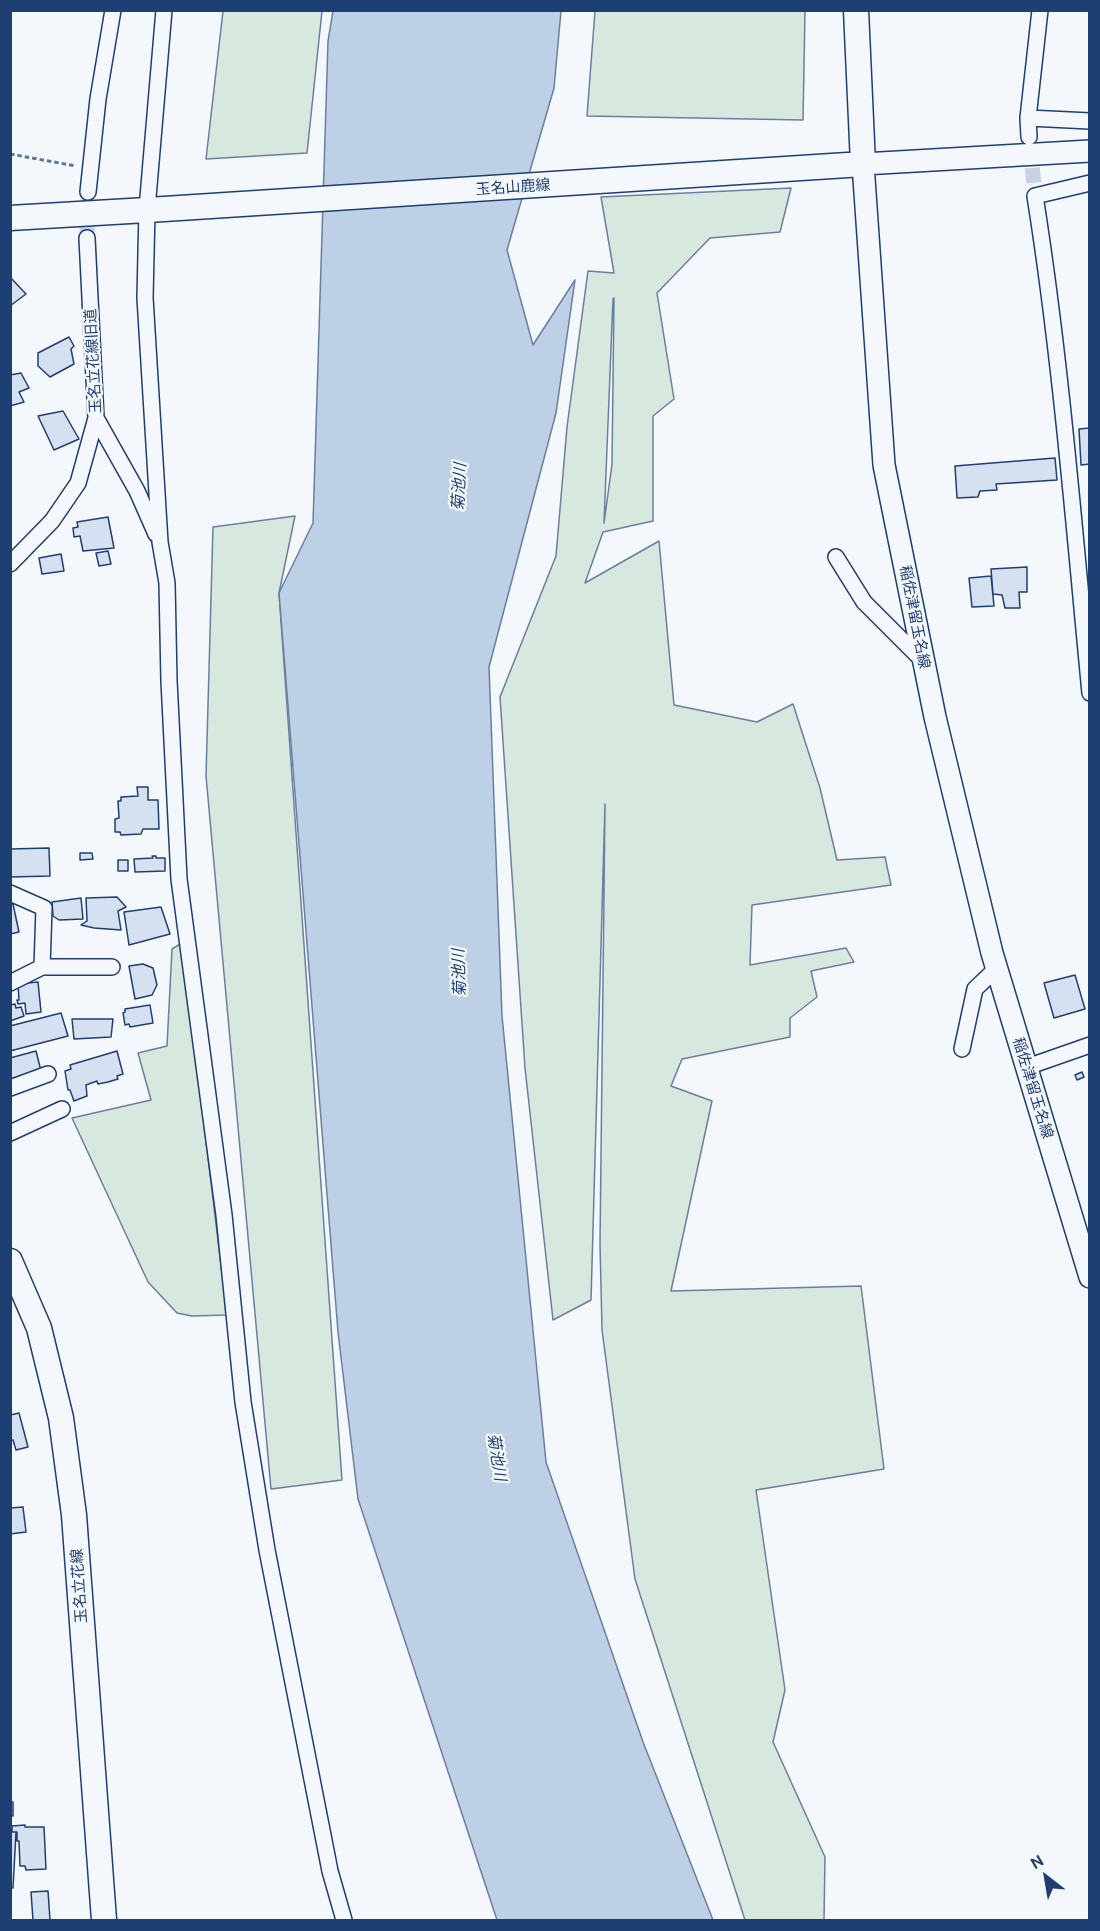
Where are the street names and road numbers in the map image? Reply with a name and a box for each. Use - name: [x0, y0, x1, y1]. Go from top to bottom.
- street label: 玉名山鹿線: [475, 175, 551, 199]
- street label: 玉名立花線旧道: [81, 308, 105, 414]
- street label: 稲佐津留玉名線: [896, 564, 934, 670]
- street label: 稲佐津留玉名線: [1009, 1035, 1057, 1141]
- street label: 玉名立花線: [67, 1548, 91, 1624]

